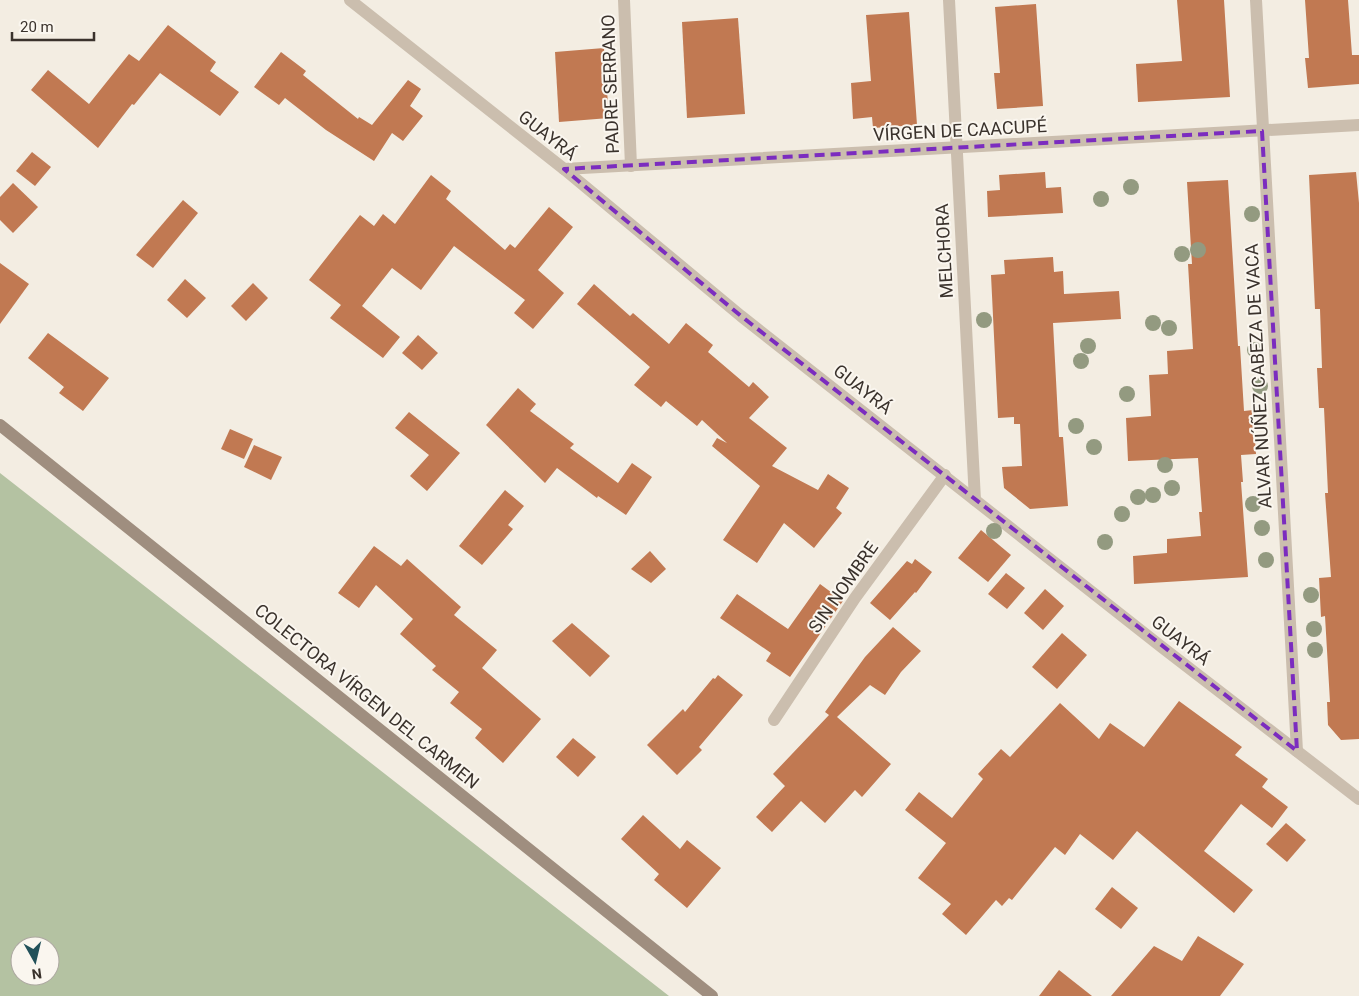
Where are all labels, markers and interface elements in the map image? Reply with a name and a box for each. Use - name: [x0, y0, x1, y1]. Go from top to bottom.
- scale bar: [12, 10, 95, 42]
- street label: PADRE SERRANO: [597, 14, 623, 154]
- text: 20 m: [20, 18, 54, 36]
- street label: GUAYRÁ: [515, 106, 582, 164]
- street label: VÍRGEN DE CAACUPÉ: [873, 115, 1047, 145]
- street label: MELCHORA: [931, 203, 957, 299]
- street label: ALVAR NÚÑEZ CABEZA DE VACA: [1241, 243, 1275, 509]
- street label: GUAYRÁ: [830, 360, 897, 418]
- street label: SIN NOMBRE: [804, 537, 882, 637]
- street label: COLECTORA VÍRGEN DEL CARMEN: [251, 599, 483, 793]
- street label: GUAYRÁ: [1148, 611, 1215, 669]
- north arrow: [10, 936, 60, 986]
- text: N: [31, 965, 43, 982]

